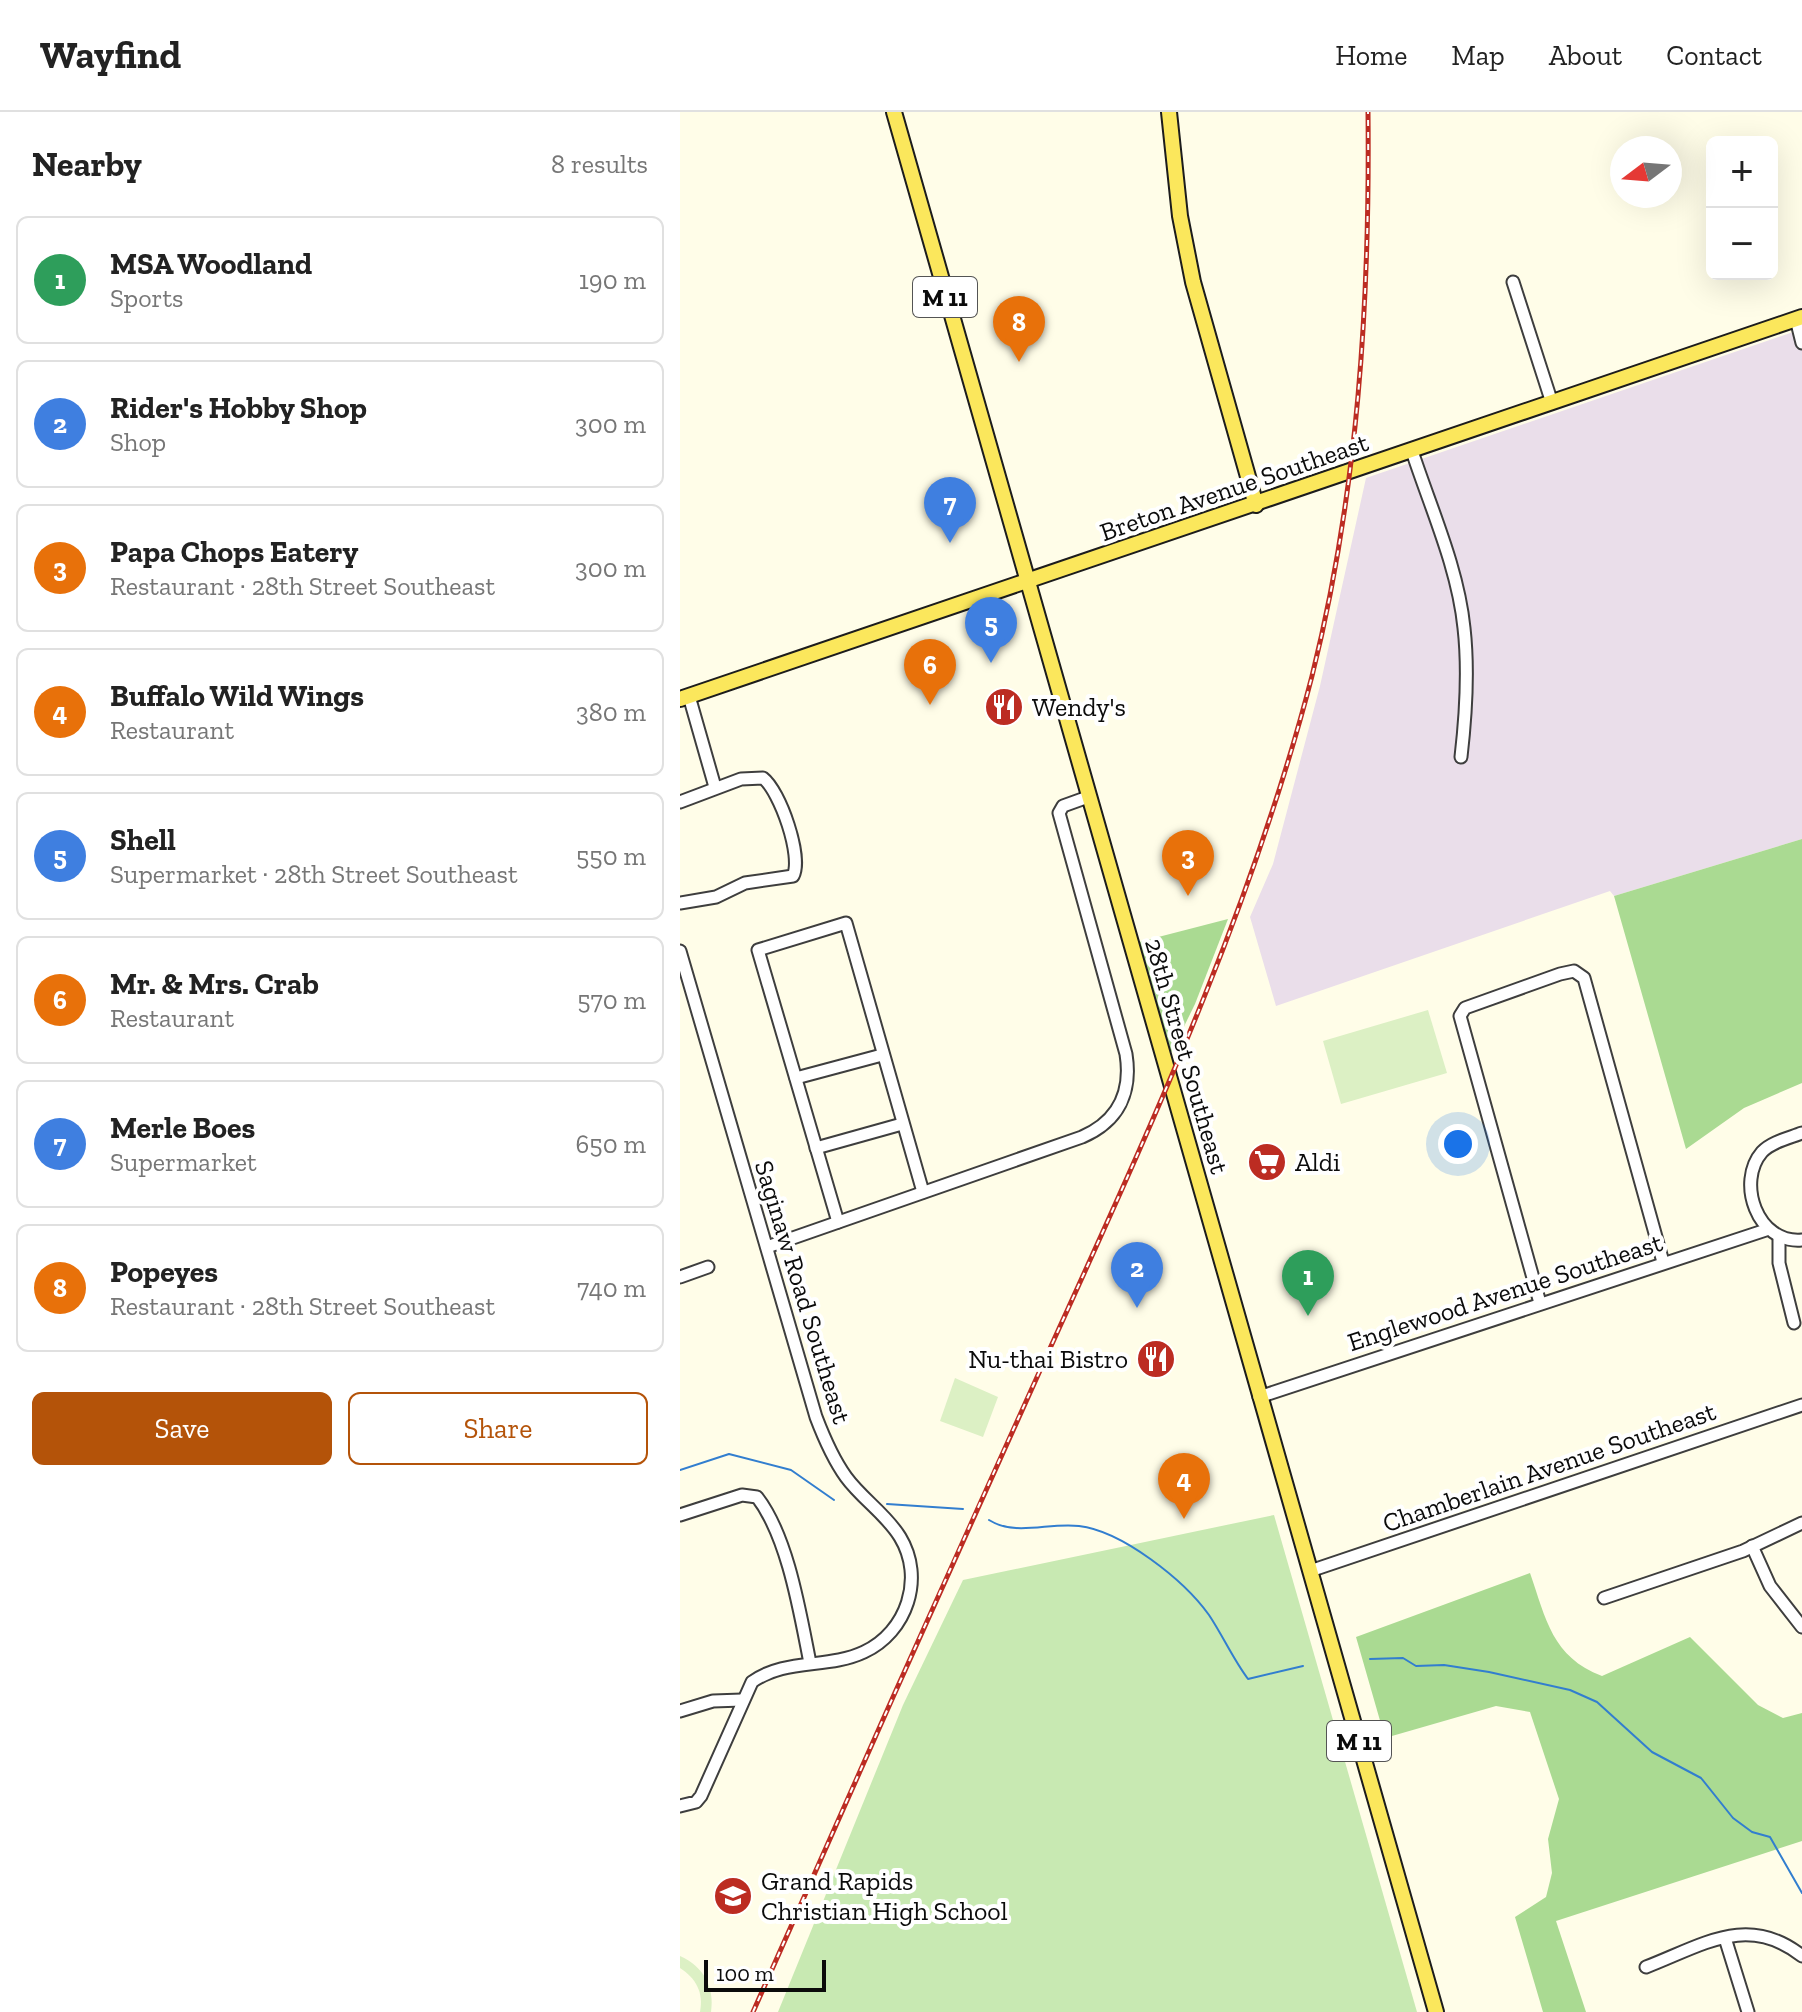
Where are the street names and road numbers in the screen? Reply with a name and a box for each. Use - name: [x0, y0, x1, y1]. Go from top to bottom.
- road number: M 11: [913, 277, 977, 317]
- street label: Breton Avenue Southeast: [1096, 426, 1373, 548]
- street label: 28th Street Southeast: [1138, 935, 1236, 1178]
- street label: Saginaw Road Southeast: [748, 1156, 858, 1428]
- street label: Englewood Avenue Southeast: [1344, 1226, 1667, 1358]
- street label: Chamberlain Avenue Southeast: [1378, 1395, 1720, 1539]
- road number: M 11: [1327, 1721, 1391, 1761]

